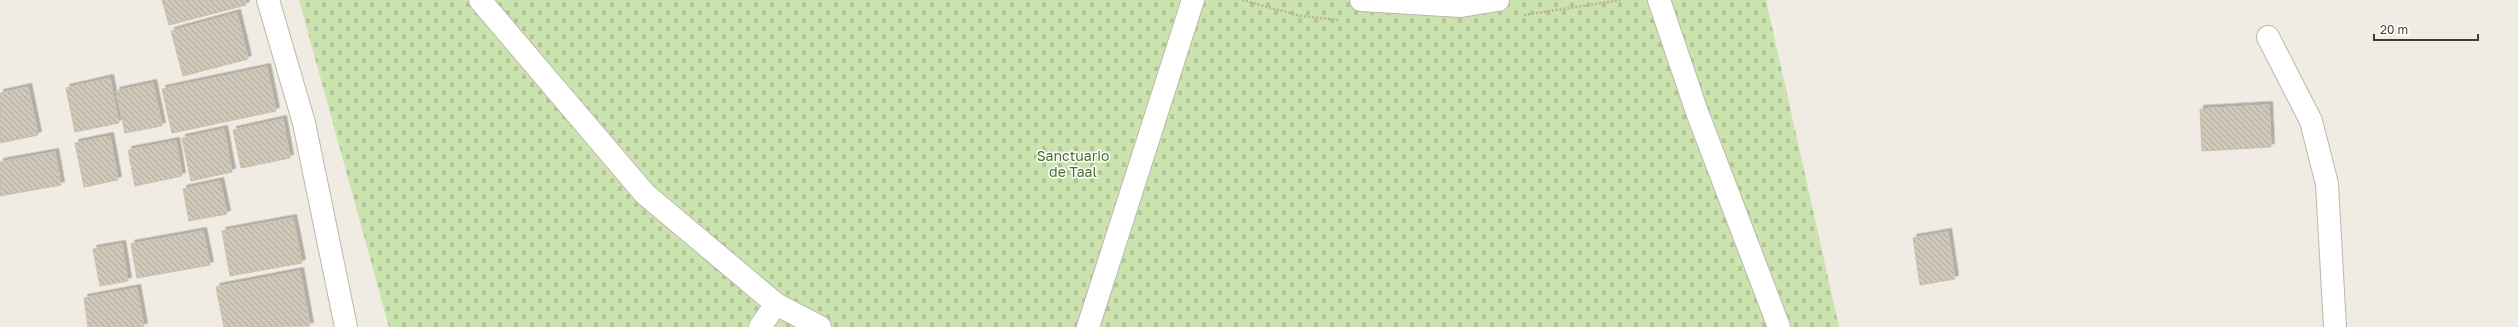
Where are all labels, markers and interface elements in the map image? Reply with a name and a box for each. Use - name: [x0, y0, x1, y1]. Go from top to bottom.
- scale bar: [2374, 16, 2478, 42]
- text: 20 m: [2380, 22, 2408, 37]
- park label: Sanctuario de Taal: [1037, 147, 1109, 180]

